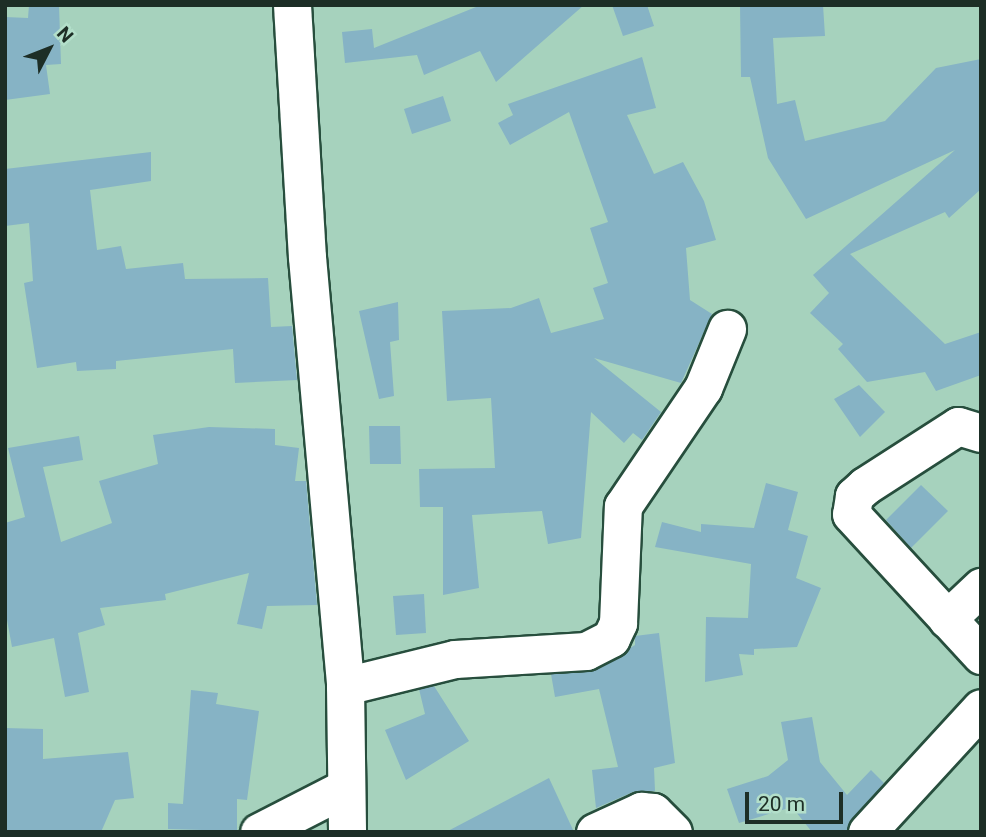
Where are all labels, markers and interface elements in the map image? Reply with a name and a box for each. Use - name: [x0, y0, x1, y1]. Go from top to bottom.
- north arrow: [14, 14, 84, 84]
- text: N: [52, 22, 78, 47]
- scale bar: [748, 778, 846, 822]
- text: 20 m: [758, 792, 805, 816]

